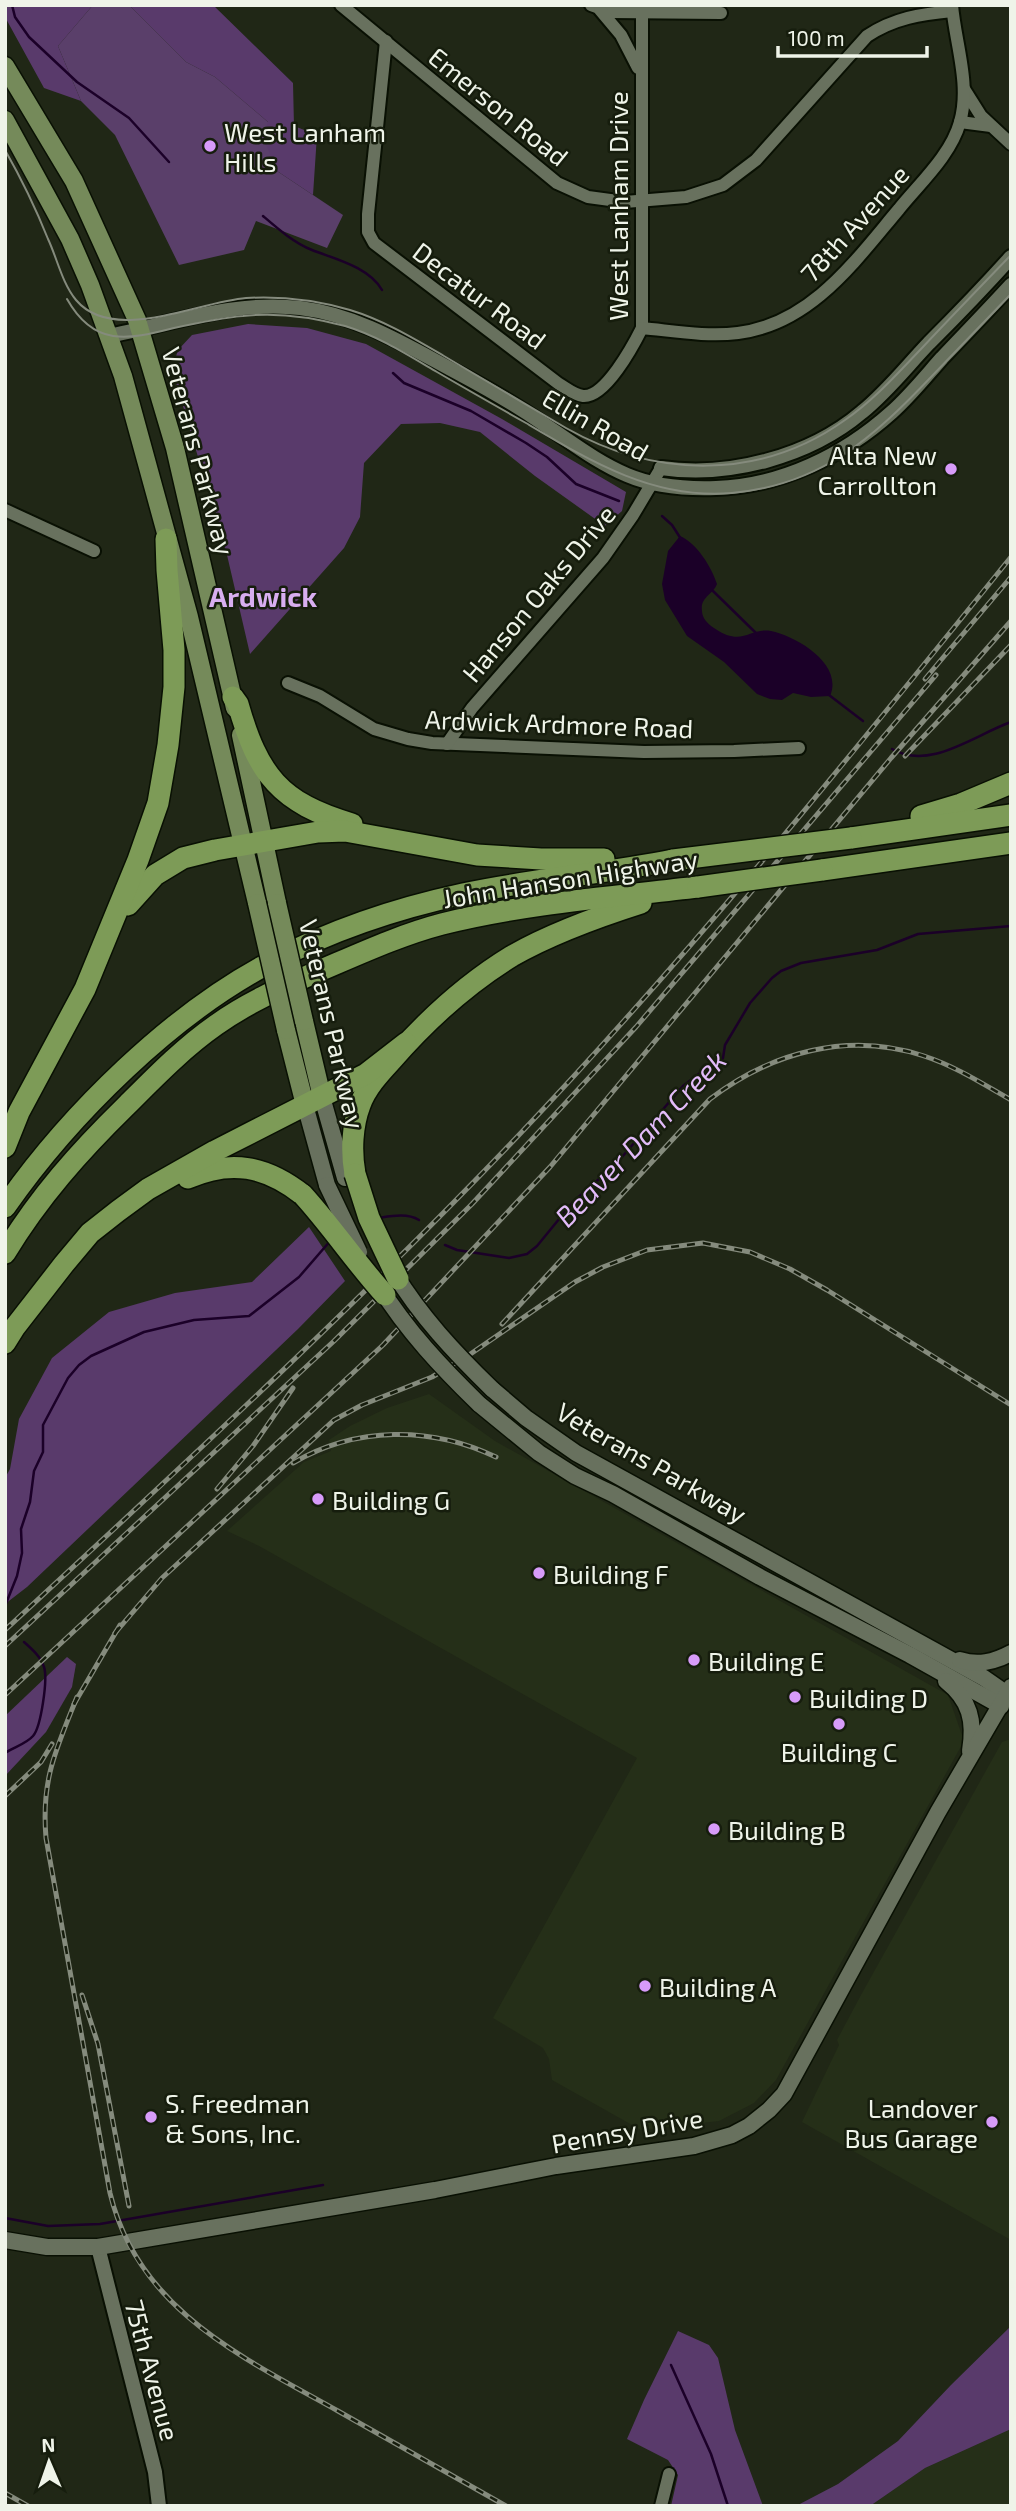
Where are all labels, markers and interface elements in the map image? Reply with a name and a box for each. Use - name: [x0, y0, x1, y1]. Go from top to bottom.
- scale bar: [778, 14, 927, 58]
- text: 100 m: [788, 25, 845, 50]
- street label: Emerson Road: [423, 40, 575, 172]
- street label: West Lanham Drive: [602, 91, 633, 321]
- place label: West Lanham Hills: [224, 116, 386, 177]
- marker: West Lanham Hills: [202, 138, 218, 154]
- street label: 78th Avenue: [793, 158, 915, 288]
- street label: Decatur Road: [407, 235, 553, 355]
- street label: Veterans Parkway: [156, 344, 242, 559]
- street label: Ellin Road: [537, 381, 655, 467]
- place label: Alta New Carrollton: [818, 439, 937, 500]
- marker: Alta New Carrollton: [943, 461, 959, 477]
- street label: Hanson Oaks Drive: [455, 498, 621, 688]
- district label: Ardwick: [209, 579, 317, 613]
- street label: Ardwick Ardmore Road: [424, 703, 694, 743]
- street label: John Hanson Highway: [440, 842, 700, 913]
- street label: Veterans Parkway: [294, 916, 372, 1132]
- water label: Beaver Dam Creek: [547, 1043, 733, 1233]
- street label: Veterans Parkway: [552, 1395, 753, 1529]
- place label: Building G: [332, 1484, 450, 1515]
- marker: Building G: [310, 1491, 326, 1507]
- place label: Building F: [553, 1558, 669, 1589]
- marker: Building F: [531, 1565, 547, 1581]
- place label: Building E: [708, 1645, 824, 1676]
- marker: Building E: [686, 1652, 702, 1668]
- place label: Building D: [809, 1682, 928, 1713]
- marker: Building D: [787, 1689, 803, 1705]
- marker: Building C: [831, 1716, 847, 1732]
- place label: Building C: [781, 1736, 897, 1767]
- place label: Building B: [728, 1814, 846, 1845]
- marker: Building B: [706, 1821, 722, 1837]
- place label: Building A: [659, 1971, 776, 2002]
- marker: Building A: [637, 1978, 653, 1994]
- place label: S. Freedman & Sons, Inc.: [165, 2087, 310, 2148]
- place label: Landover Bus Garage: [844, 2092, 978, 2153]
- street label: Pennsy Drive: [549, 2101, 705, 2159]
- marker: S. Freedman & Sons, Inc.: [143, 2109, 159, 2125]
- marker: Landover Bus Garage: [984, 2114, 1000, 2130]
- street label: 75th Avenue: [119, 2296, 187, 2444]
- north arrow: [14, 2427, 84, 2497]
- text: N: [41, 2433, 56, 2456]

